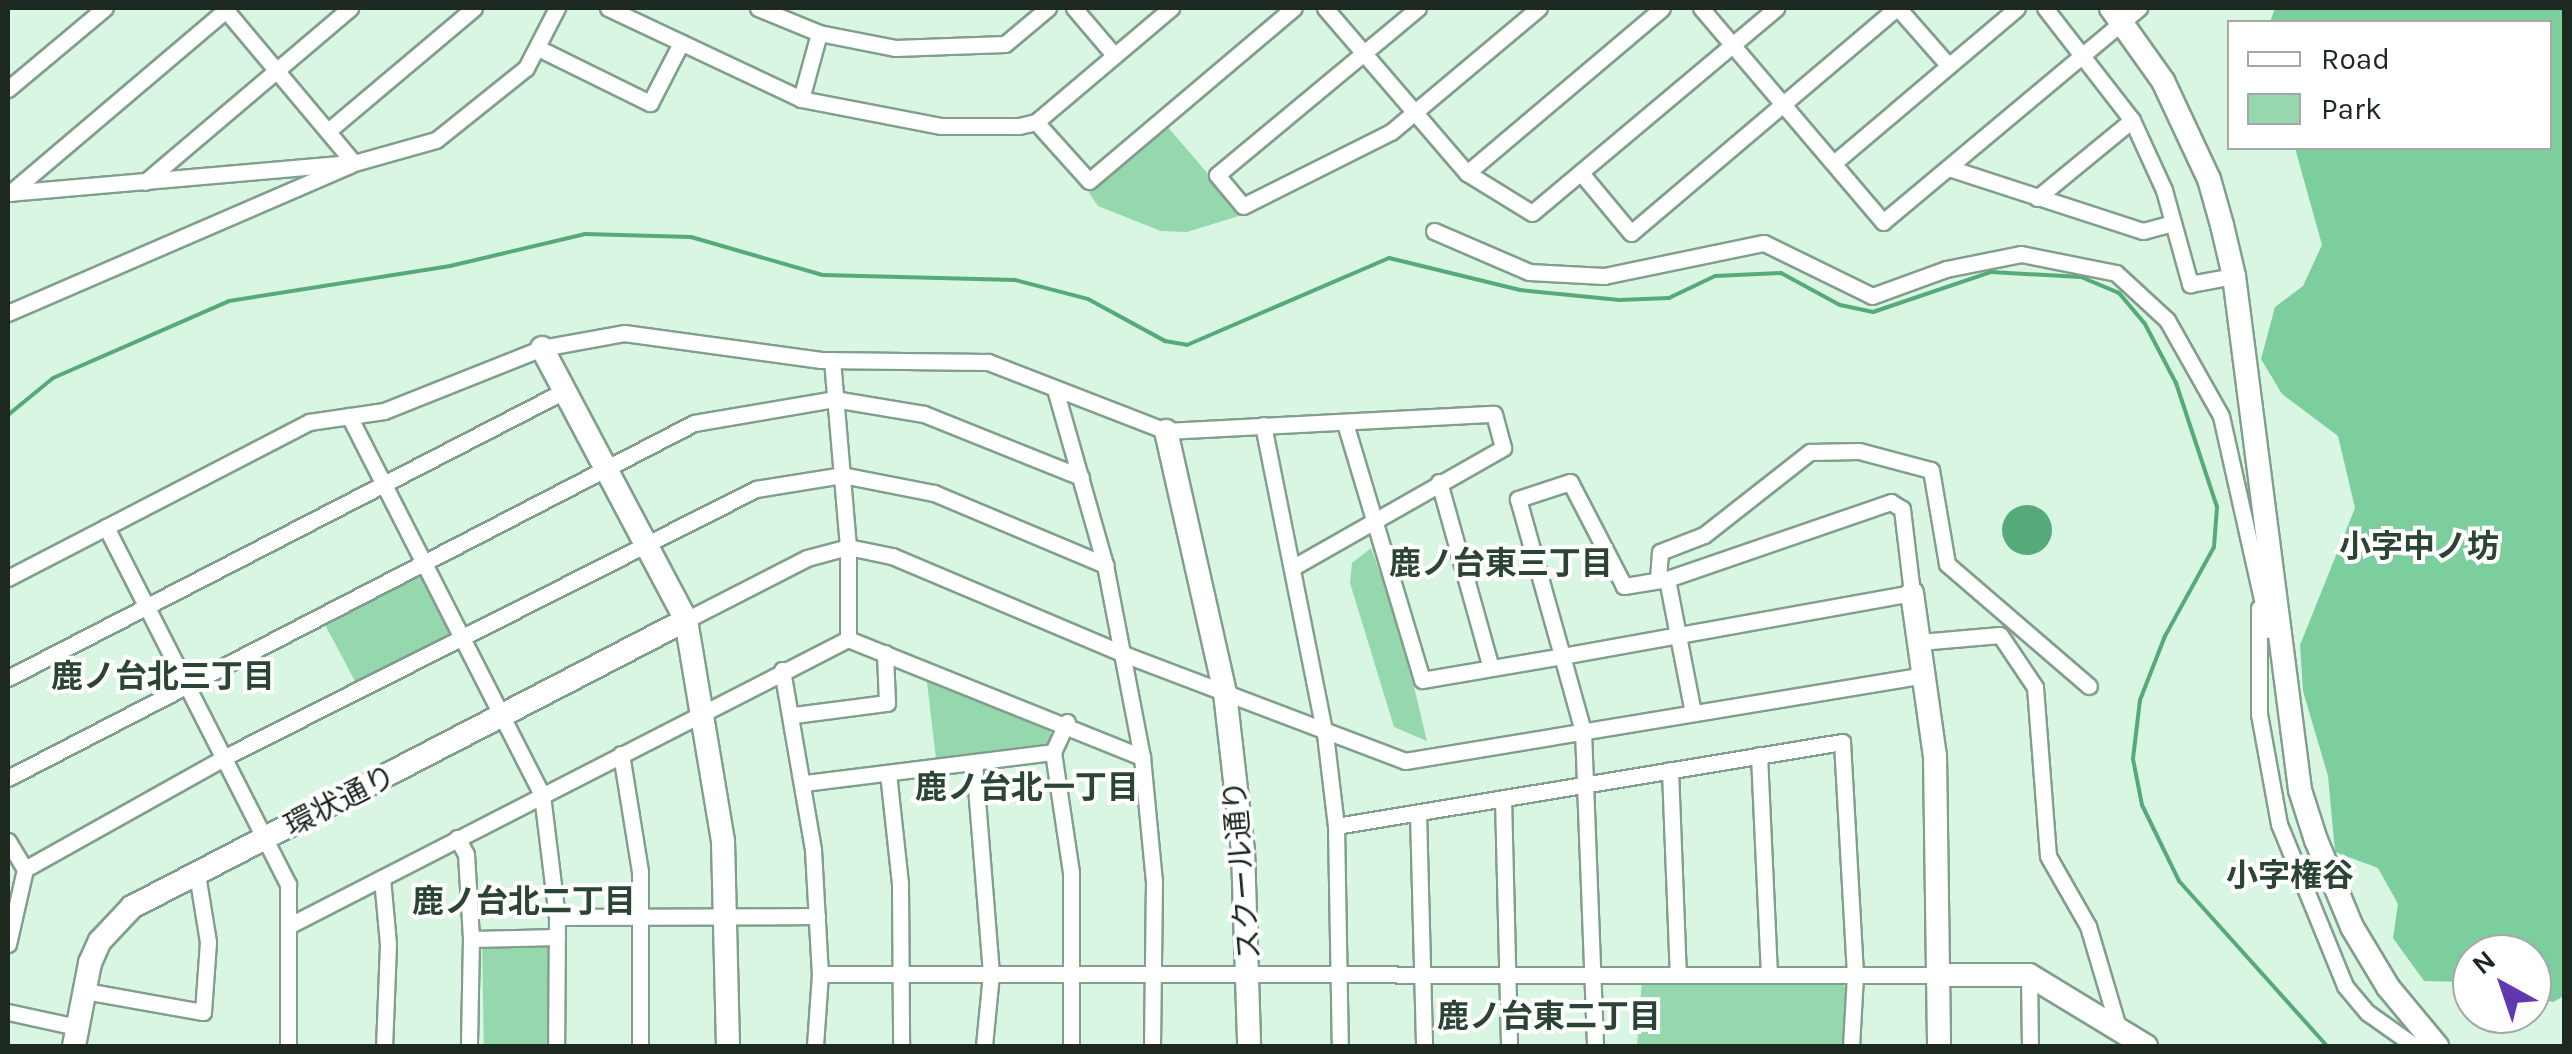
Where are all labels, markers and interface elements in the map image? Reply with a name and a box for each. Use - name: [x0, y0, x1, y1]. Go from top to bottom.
- legend: [2227, 20, 2552, 150]
- text: Road: [2321, 41, 2390, 77]
- text: Park: [2321, 91, 2382, 127]
- district label: 小字中ノ坊: [2339, 528, 2499, 566]
- district label: 鹿ノ台東三丁目: [1389, 545, 1613, 583]
- district label: 鹿ノ台北三丁目: [51, 658, 275, 696]
- street label: 環状通り: [278, 758, 402, 844]
- district label: 鹿ノ台北一丁目: [915, 769, 1139, 807]
- street label: スクール通り: [1216, 779, 1268, 961]
- district label: 小字権谷: [2226, 857, 2354, 895]
- district label: 鹿ノ台北二丁目: [412, 883, 636, 921]
- north arrow: [2452, 934, 2552, 1034]
- text: N: [2465, 943, 2502, 981]
- district label: 鹿ノ台東二丁目: [1437, 998, 1661, 1036]

